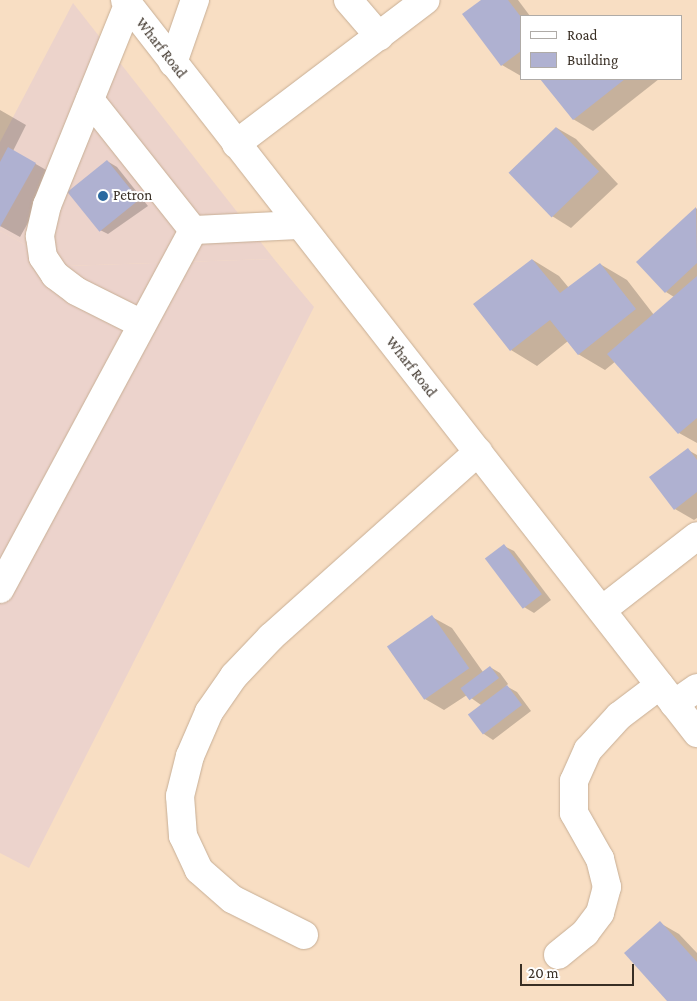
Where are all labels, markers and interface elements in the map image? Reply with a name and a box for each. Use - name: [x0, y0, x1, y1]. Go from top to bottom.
- street label: Wharf Road: [132, 14, 190, 82]
- legend: [520, 15, 682, 80]
- text: Road: [567, 27, 597, 43]
- text: Building: [567, 52, 618, 68]
- place label: Petron: [113, 187, 152, 205]
- marker: Petron: [97, 190, 109, 202]
- street label: Wharf Road: [382, 333, 440, 401]
- scale bar: [522, 954, 636, 986]
- text: 20 m: [528, 965, 559, 981]

